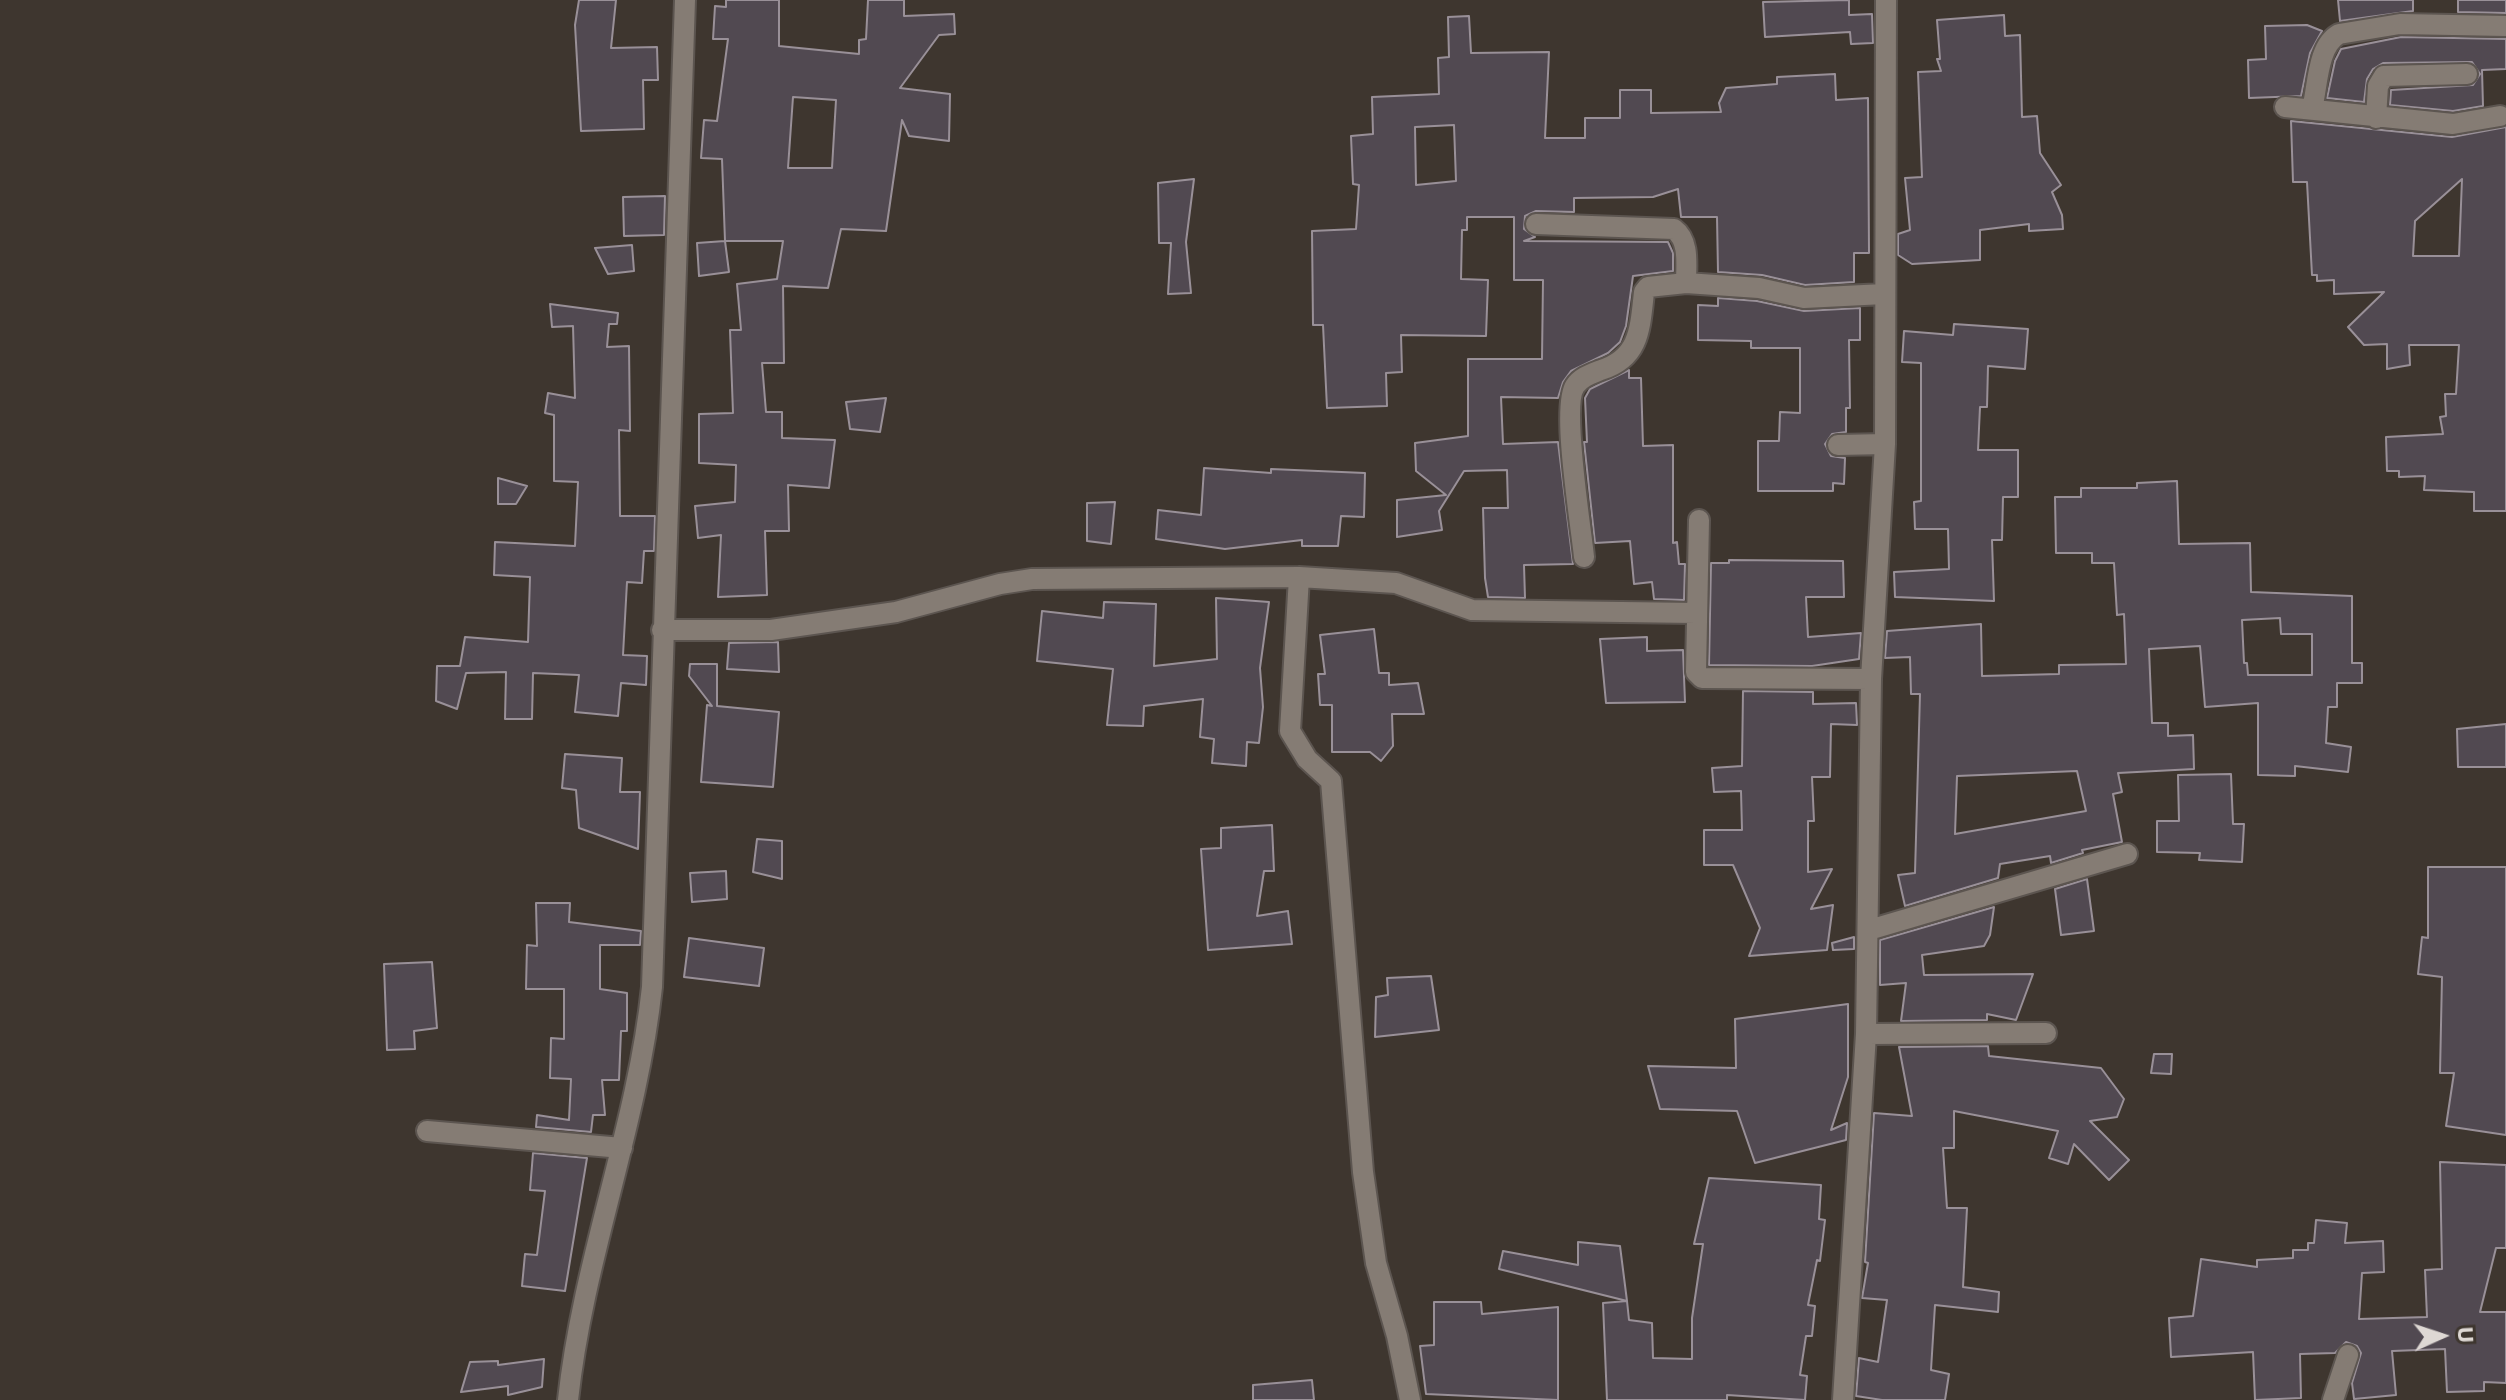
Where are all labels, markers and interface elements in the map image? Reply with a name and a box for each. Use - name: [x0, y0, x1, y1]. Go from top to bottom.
- north arrow: [2402, 1296, 2482, 1376]
- text: U: [2453, 1326, 2480, 1343]

